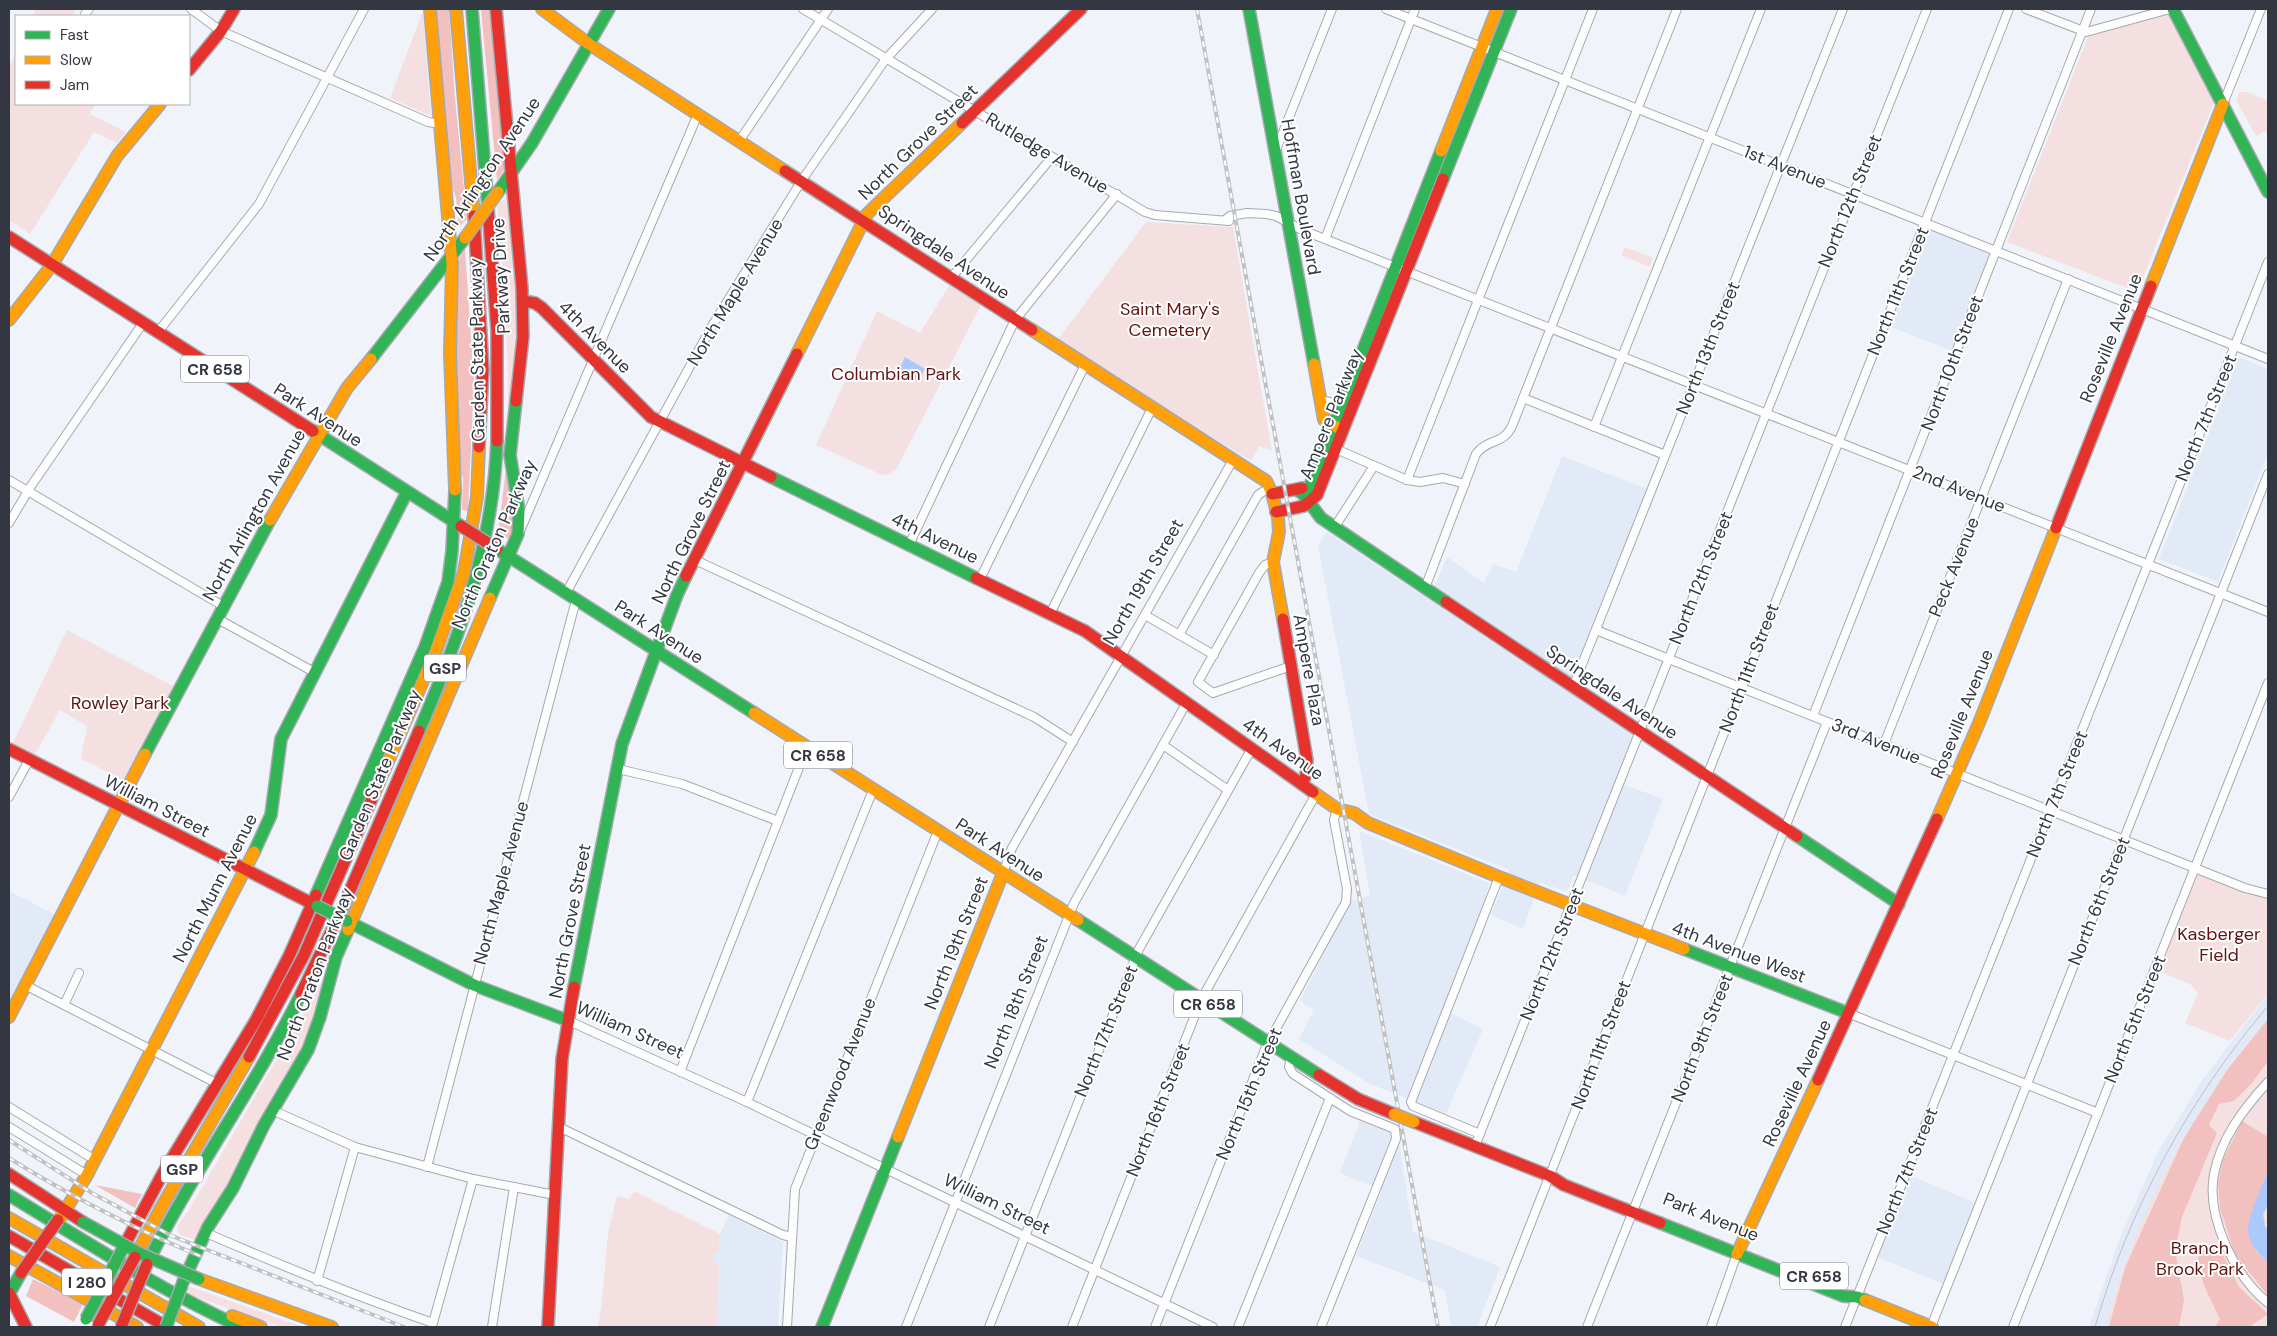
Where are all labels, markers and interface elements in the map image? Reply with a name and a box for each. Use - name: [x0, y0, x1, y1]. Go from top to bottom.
- legend: [15, 15, 190, 105]
- text: Fast: [60, 25, 89, 45]
- text: Slow: [60, 50, 93, 70]
- text: Jam: [60, 75, 89, 95]
- street label: North Grove Street: [853, 79, 983, 205]
- street label: North Arlington Avenue: [418, 92, 546, 266]
- street label: Rutledge Avenue: [981, 107, 1113, 199]
- street label: Hoffman Boulevard: [1275, 117, 1327, 277]
- street label: North 12th Street: [1812, 131, 1888, 271]
- street label: 1st Avenue: [1740, 140, 1830, 194]
- street label: Springdale Avenue: [873, 199, 1015, 305]
- street label: North Maple Avenue: [681, 214, 789, 370]
- street label: Parkway Drive: [486, 217, 516, 335]
- street label: North 11th Street: [1861, 223, 1935, 359]
- street label: Garden State Parkway: [463, 258, 491, 442]
- street label: Roseville Avenue: [2074, 270, 2148, 406]
- street label: North 13th Street: [1670, 278, 1746, 418]
- street label: North 10th Street: [1915, 292, 1989, 434]
- street label: 4th Avenue: [553, 295, 637, 379]
- park label: Saint Mary's Cemetery: [1120, 297, 1220, 342]
- street label: Ampere Parkway: [1294, 345, 1368, 483]
- street label: North 7th Street: [2170, 351, 2242, 485]
- road number: CR 658: [181, 356, 249, 382]
- park label: Columbian Park: [831, 362, 961, 386]
- street label: Park Avenue: [269, 377, 367, 453]
- street label: North Arlington Avenue: [197, 425, 311, 605]
- street label: North Oraton Parkway: [446, 455, 542, 633]
- street label: North Grove Street: [646, 456, 736, 608]
- street label: 2nd Avenue: [1909, 460, 2009, 518]
- street label: 4th Avenue: [887, 507, 983, 569]
- street label: North 12th Street: [1663, 508, 1739, 648]
- street label: North 19th Street: [1097, 514, 1189, 650]
- street label: Peck Avenue: [1923, 514, 1985, 620]
- street label: Park Avenue: [610, 594, 708, 670]
- street label: North 11th Street: [1713, 600, 1785, 736]
- street label: Ampere Plaza: [1287, 612, 1331, 728]
- street label: Springdale Avenue: [1541, 639, 1683, 745]
- street label: Roseville Avenue: [1925, 646, 1999, 782]
- road number: GSP: [424, 654, 466, 681]
- street label: Garden State Parkway: [333, 686, 427, 864]
- park label: Rowley Park: [71, 691, 169, 715]
- street label: 4th Avenue: [1237, 712, 1329, 786]
- street label: 3rd Avenue: [1828, 712, 1924, 770]
- street label: North 7th Street: [2021, 727, 2093, 861]
- road number: CR 658: [784, 742, 852, 768]
- street label: William Street: [100, 769, 214, 843]
- street label: North Maple Avenue: [468, 799, 534, 967]
- street label: North Munn Avenue: [167, 809, 263, 967]
- street label: Park Avenue: [951, 812, 1049, 888]
- street label: North 6th Street: [2062, 833, 2136, 969]
- street label: North Grove Street: [543, 842, 597, 1000]
- street label: North 19th Street: [918, 873, 994, 1013]
- street label: North Oraton Parkway: [271, 884, 359, 1064]
- street label: North 12th Street: [1514, 884, 1590, 1024]
- street label: 4th Avenue West: [1669, 915, 1809, 989]
- park label: Kasberger Field: [2177, 922, 2261, 967]
- street label: North 18th Street: [978, 932, 1054, 1072]
- street label: North 5th Street: [2098, 951, 2172, 1087]
- street label: North 17th Street: [1069, 961, 1143, 1101]
- street label: North 9th Street: [1665, 970, 1739, 1106]
- street label: North 11th Street: [1565, 977, 1637, 1113]
- road number: CR 658: [1174, 991, 1242, 1018]
- street label: Greenwood Avenue: [798, 994, 882, 1154]
- street label: William Street: [572, 996, 688, 1064]
- street label: Roseville Avenue: [1757, 1016, 1837, 1150]
- street label: North 15th Street: [1210, 1024, 1288, 1164]
- street label: North 16th Street: [1120, 1040, 1196, 1180]
- street label: North 7th Street: [1871, 1104, 1943, 1238]
- road number: GSP: [161, 1156, 203, 1182]
- street label: William Street: [940, 1168, 1054, 1240]
- street label: Park Avenue: [1659, 1187, 1763, 1247]
- park label: Branch Brook Park: [2156, 1236, 2244, 1281]
- road number: CR 658: [1780, 1262, 1848, 1290]
- road number: I 280: [62, 1268, 112, 1295]

